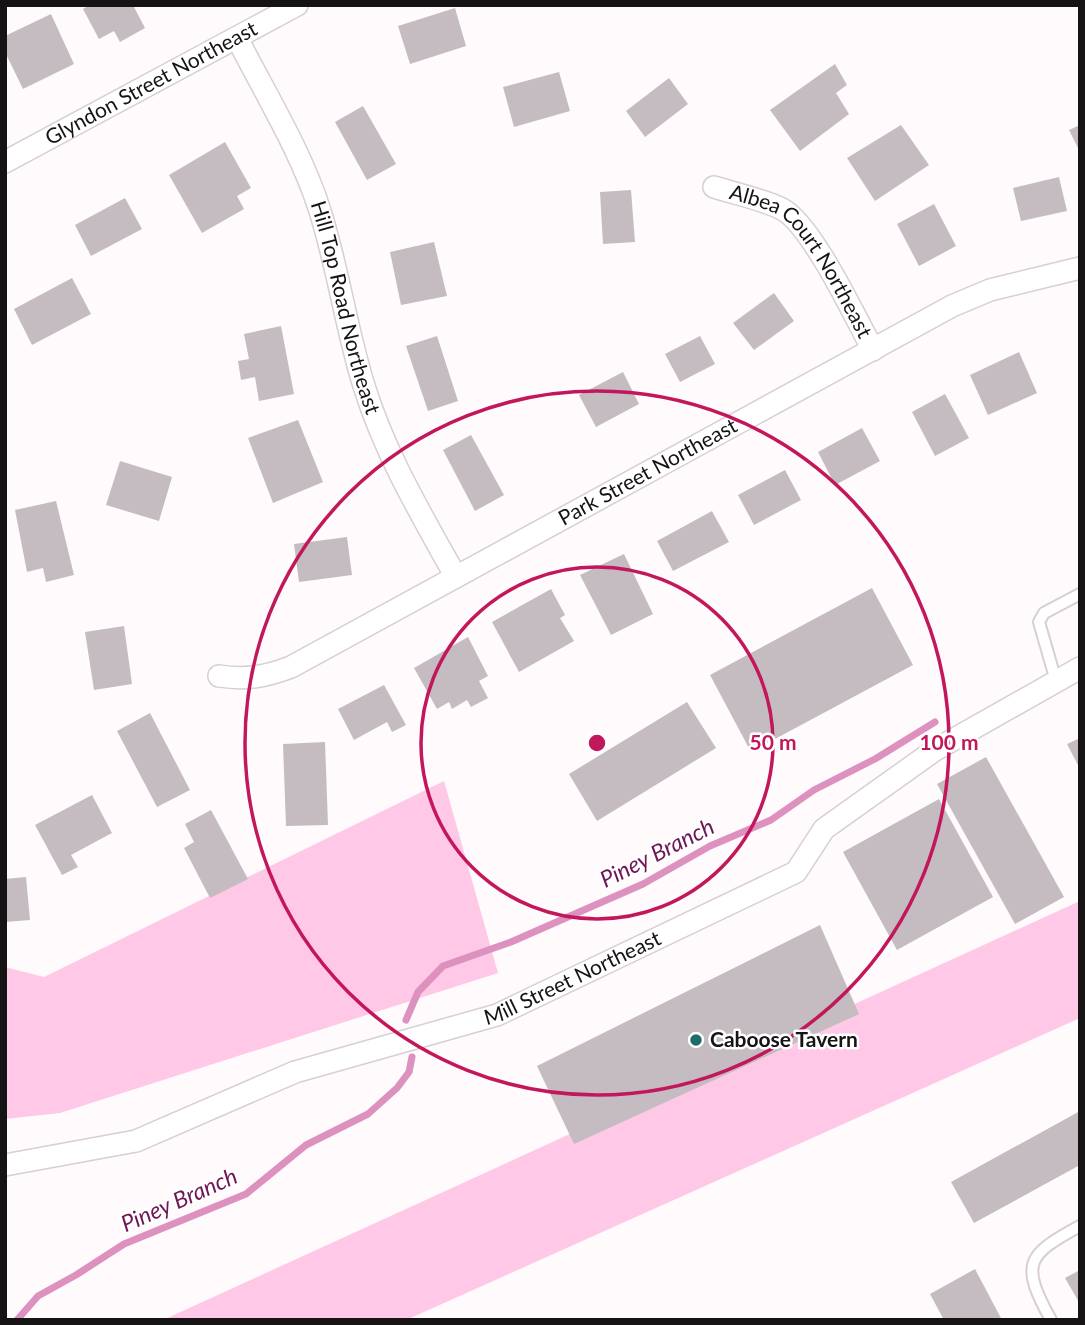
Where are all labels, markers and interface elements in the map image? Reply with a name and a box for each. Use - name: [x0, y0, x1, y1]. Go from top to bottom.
- street label: Glyndon Street Northeast: [40, 15, 261, 149]
- street label: Albea Court Northeast: [727, 178, 878, 342]
- street label: Hill Top Road Northeast: [307, 197, 387, 418]
- street label: Park Street Northeast: [553, 412, 741, 530]
- text: 50 m: [749, 729, 797, 754]
- text: 100 m: [919, 729, 979, 754]
- centre of rings: [585, 731, 609, 755]
- water label: Piney Branch: [595, 811, 718, 893]
- street label: Mill Street Northeast: [481, 924, 665, 1029]
- place label: Caboose Tavern: [710, 1026, 858, 1051]
- marker: Caboose Tavern: [688, 1032, 704, 1048]
- water label: Piney Branch: [116, 1161, 241, 1237]

